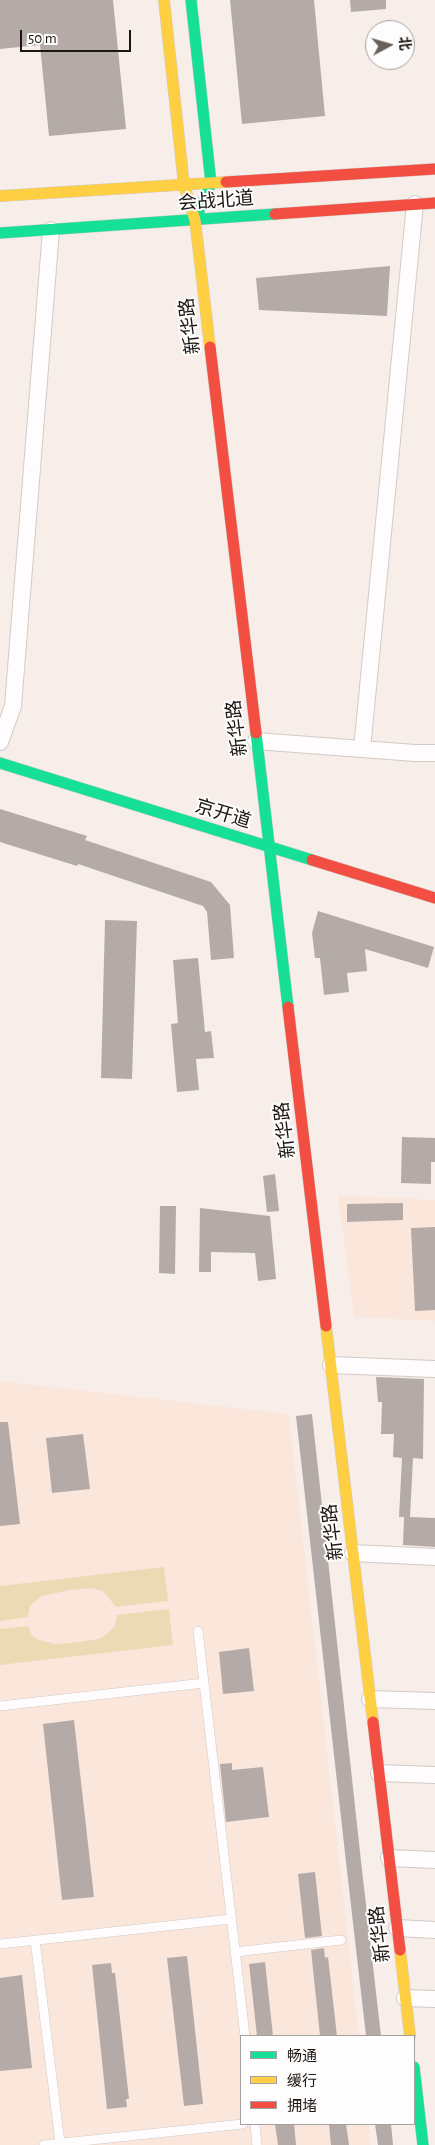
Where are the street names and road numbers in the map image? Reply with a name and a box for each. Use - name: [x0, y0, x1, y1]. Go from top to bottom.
- street label: 会战北道: [177, 187, 255, 215]
- street label: 新华路: [175, 296, 205, 356]
- street label: 新华路: [222, 698, 252, 758]
- street label: 京开道: [192, 795, 254, 833]
- street label: 新华路: [270, 1100, 300, 1160]
- street label: 新华路: [318, 1502, 348, 1562]
- street label: 新华路: [365, 1904, 395, 1964]

